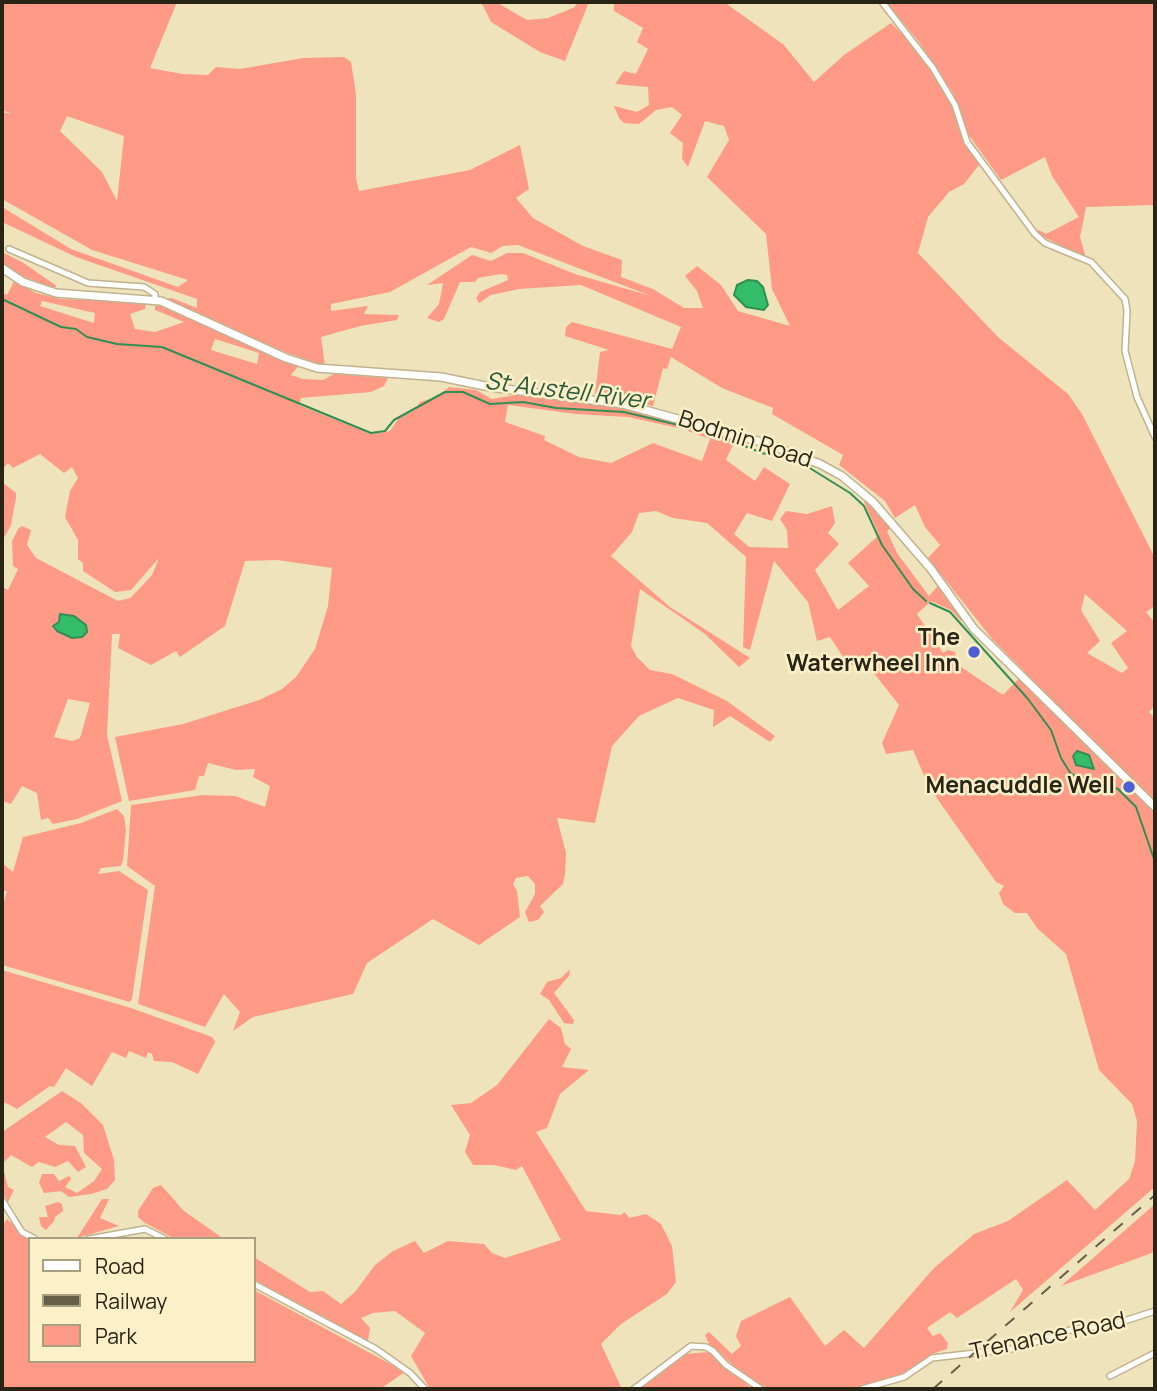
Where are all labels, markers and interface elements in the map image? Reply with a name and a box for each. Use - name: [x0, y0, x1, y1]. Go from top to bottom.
- water label: St Austell River: [483, 368, 651, 416]
- street label: Bodmin Road: [675, 405, 815, 475]
- place label: The Waterwheel Inn: [786, 625, 960, 679]
- marker: The Waterwheel Inn: [966, 644, 982, 660]
- place label: Menacuddle Well: [925, 773, 1115, 801]
- marker: Menacuddle Well: [1121, 779, 1137, 795]
- legend: [28, 1237, 256, 1363]
- text: Road: [95, 1252, 145, 1280]
- text: Railway: [95, 1287, 167, 1315]
- street label: Trenance Road: [968, 1307, 1128, 1367]
- text: Park: [95, 1322, 137, 1350]

